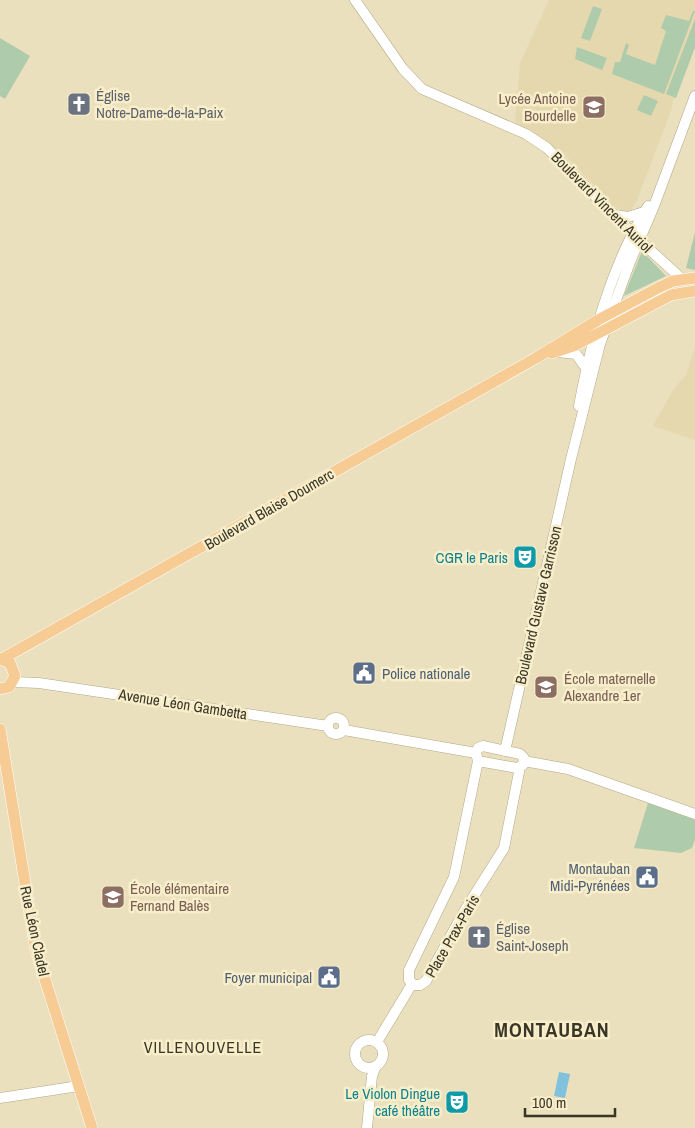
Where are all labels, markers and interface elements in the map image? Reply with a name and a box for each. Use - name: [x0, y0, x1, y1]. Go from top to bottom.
- place label: Église Notre-Dame-de-la-Paix: [96, 85, 224, 123]
- place label: Lycée Antoine Bourdelle: [498, 88, 576, 126]
- church icon: Église Notre-Dame-de-la-Paix: [66, 91, 92, 117]
- school or university icon: Lycée Antoine Bourdelle: [581, 94, 607, 120]
- street label: Boulevard Vincent Auriol: [547, 147, 657, 257]
- street label: Boulevard Blaise Doumerc: [200, 463, 338, 555]
- street label: Boulevard Gustave Garrisson: [510, 524, 566, 686]
- theatre icon: CGR le Paris: [512, 544, 538, 570]
- place label: CGR le Paris: [436, 547, 508, 568]
- public building icon: Police nationale: [351, 660, 377, 686]
- place label: Police nationale: [382, 663, 470, 684]
- place label: École maternelle Alexandre 1er: [563, 668, 656, 706]
- school or university icon: École maternelle Alexandre 1er: [533, 674, 559, 700]
- street label: Avenue Léon Gambetta: [116, 683, 249, 725]
- place label: Montauban Midi-Pyrénées: [550, 858, 630, 896]
- public building icon: Montauban Midi-Pyrénées: [634, 864, 660, 890]
- place label: École élémentaire Fernand Balès: [130, 878, 229, 916]
- street label: Rue Léon Cladel: [15, 884, 55, 978]
- school or university icon: École élémentaire Fernand Balès: [100, 884, 126, 910]
- street label: Place Prax-Paris: [420, 891, 484, 981]
- place label: Église Saint-Joseph: [496, 918, 568, 956]
- church icon: Église Saint-Joseph: [466, 924, 492, 950]
- public building icon: Foyer municipal: [316, 964, 342, 990]
- place label: Foyer municipal: [224, 967, 312, 988]
- district label: MONTAUBAN: [494, 1016, 610, 1043]
- district label: VILLENOUVELLE: [144, 1036, 262, 1058]
- place label: Le Violon Dingue café théâtre: [345, 1083, 440, 1121]
- scale bar: [525, 1086, 615, 1118]
- theatre icon: Le Violon Dingue café théâtre: [444, 1089, 470, 1115]
- text: 100 m: [532, 1092, 566, 1113]

